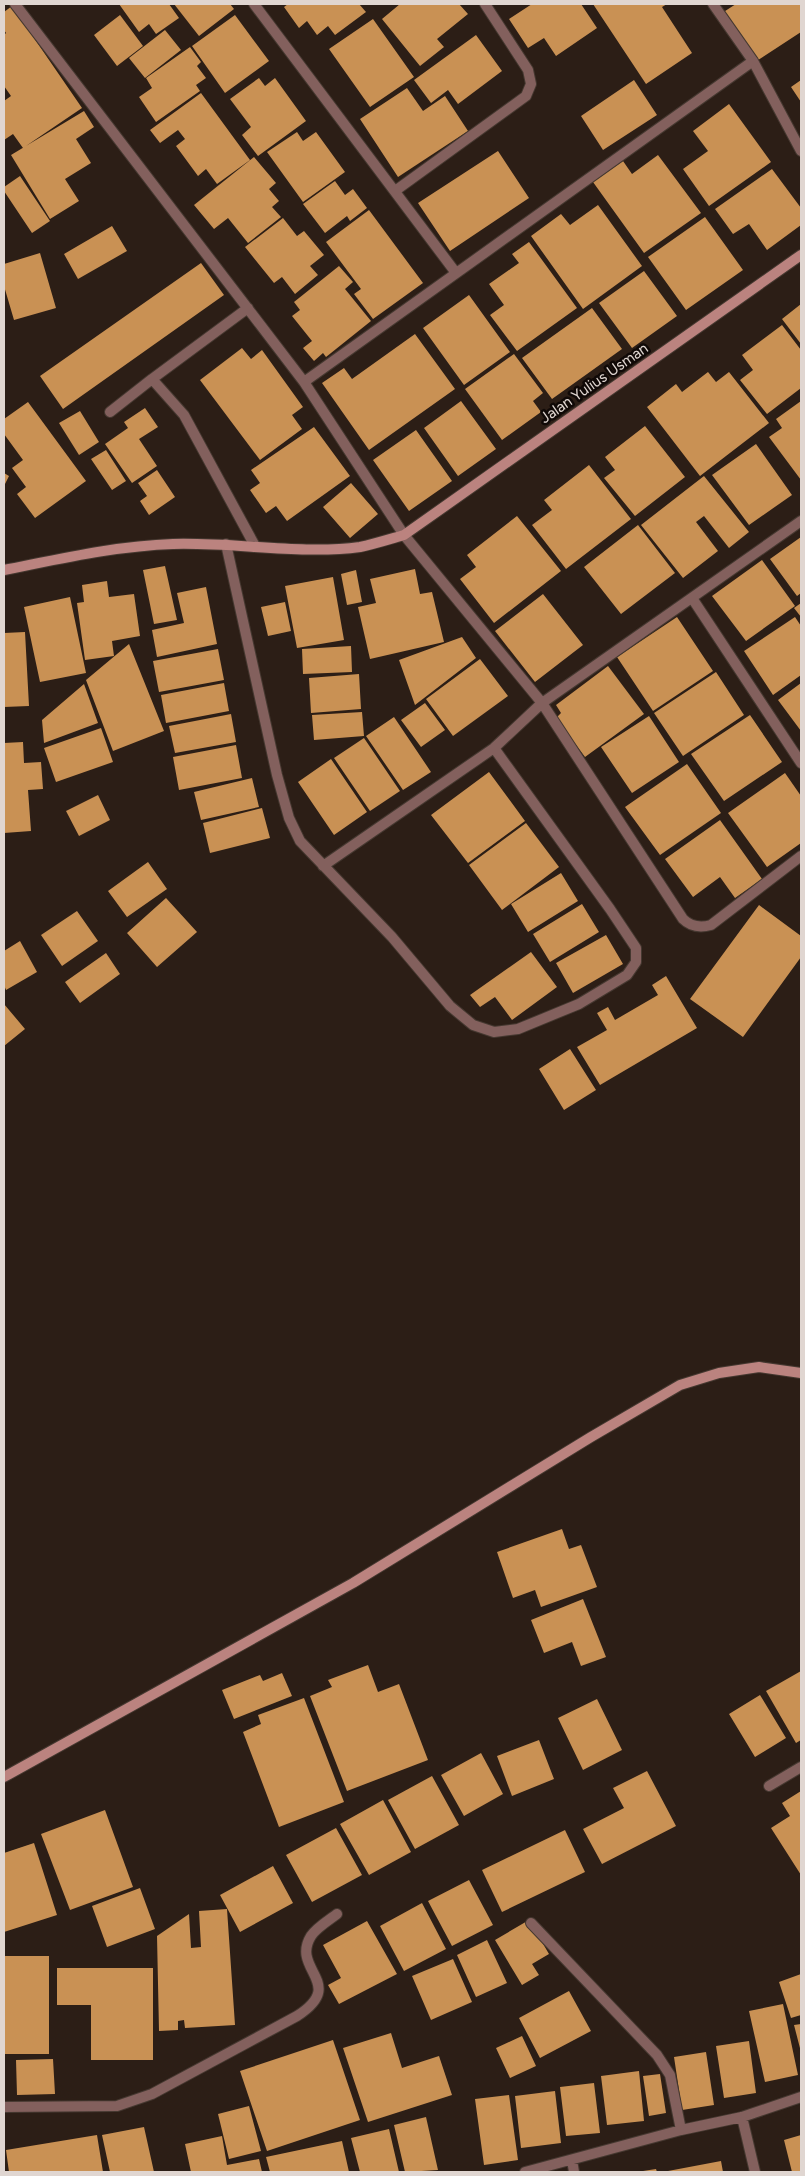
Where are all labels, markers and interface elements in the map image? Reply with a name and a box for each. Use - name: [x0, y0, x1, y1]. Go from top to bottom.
- street label: Jalan Yulius Usman: [537, 339, 651, 427]

